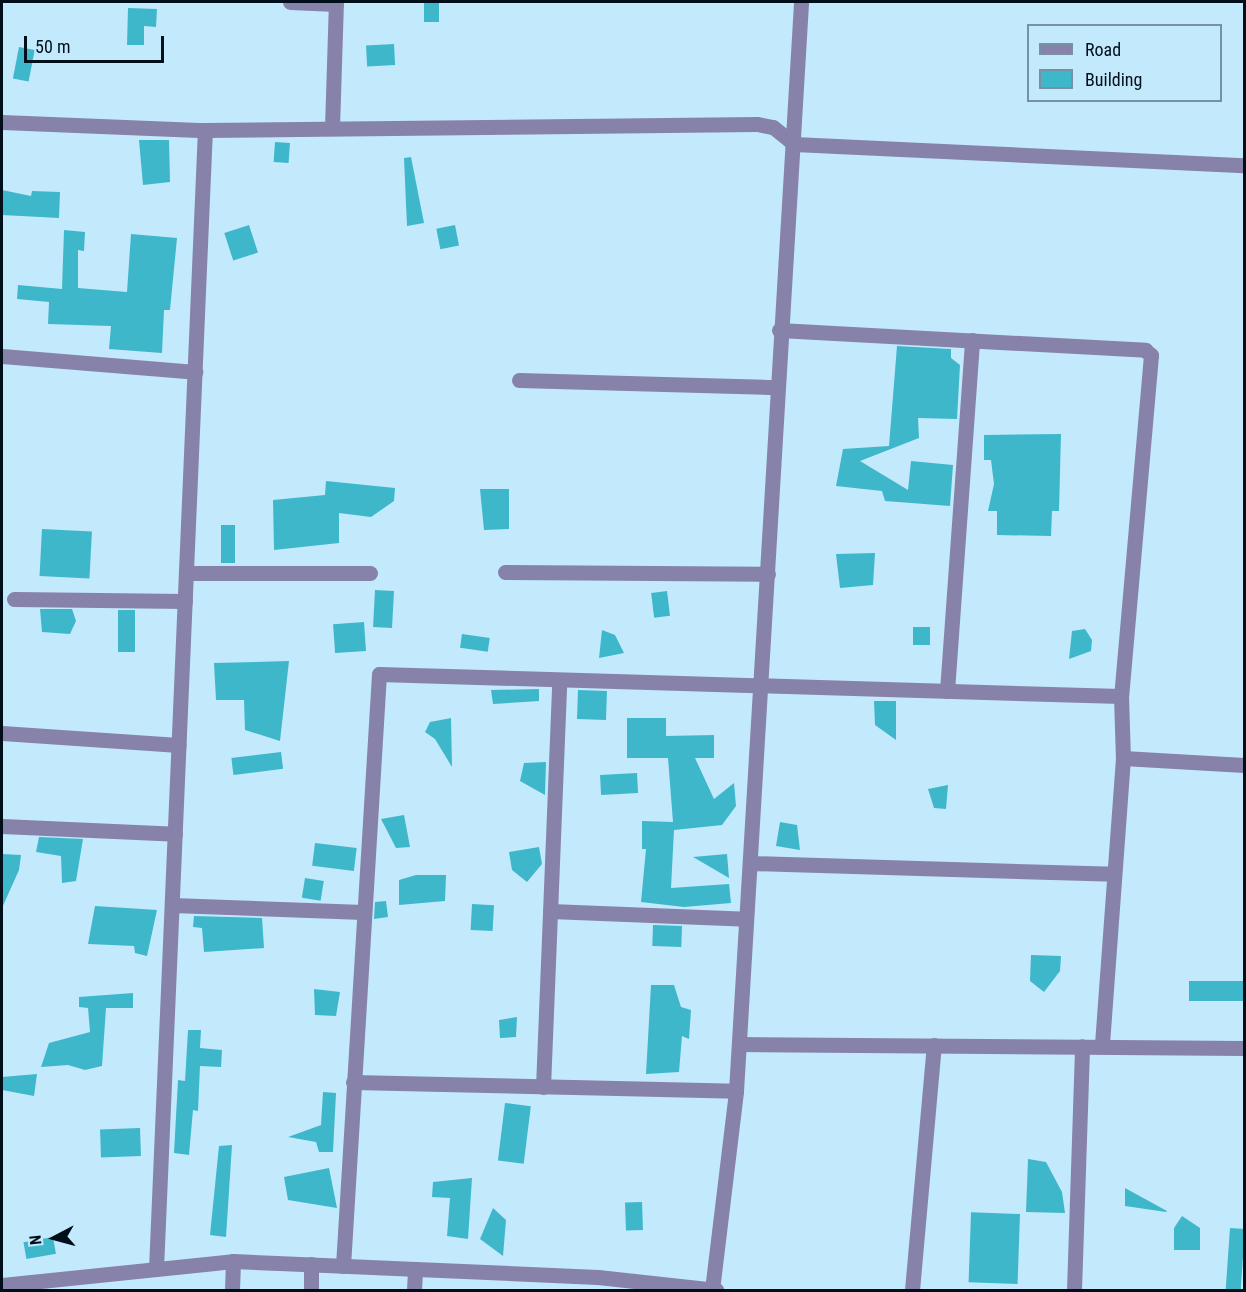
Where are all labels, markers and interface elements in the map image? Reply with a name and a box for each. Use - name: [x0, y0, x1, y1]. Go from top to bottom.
- scale bar: [27, 24, 166, 62]
- legend: [1027, 24, 1222, 102]
- text: 50 m: [35, 36, 70, 57]
- text: Road: [1085, 39, 1121, 60]
- text: Building: [1085, 69, 1142, 90]
- north arrow: [24, 1208, 84, 1268]
- text: N: [26, 1234, 46, 1246]

